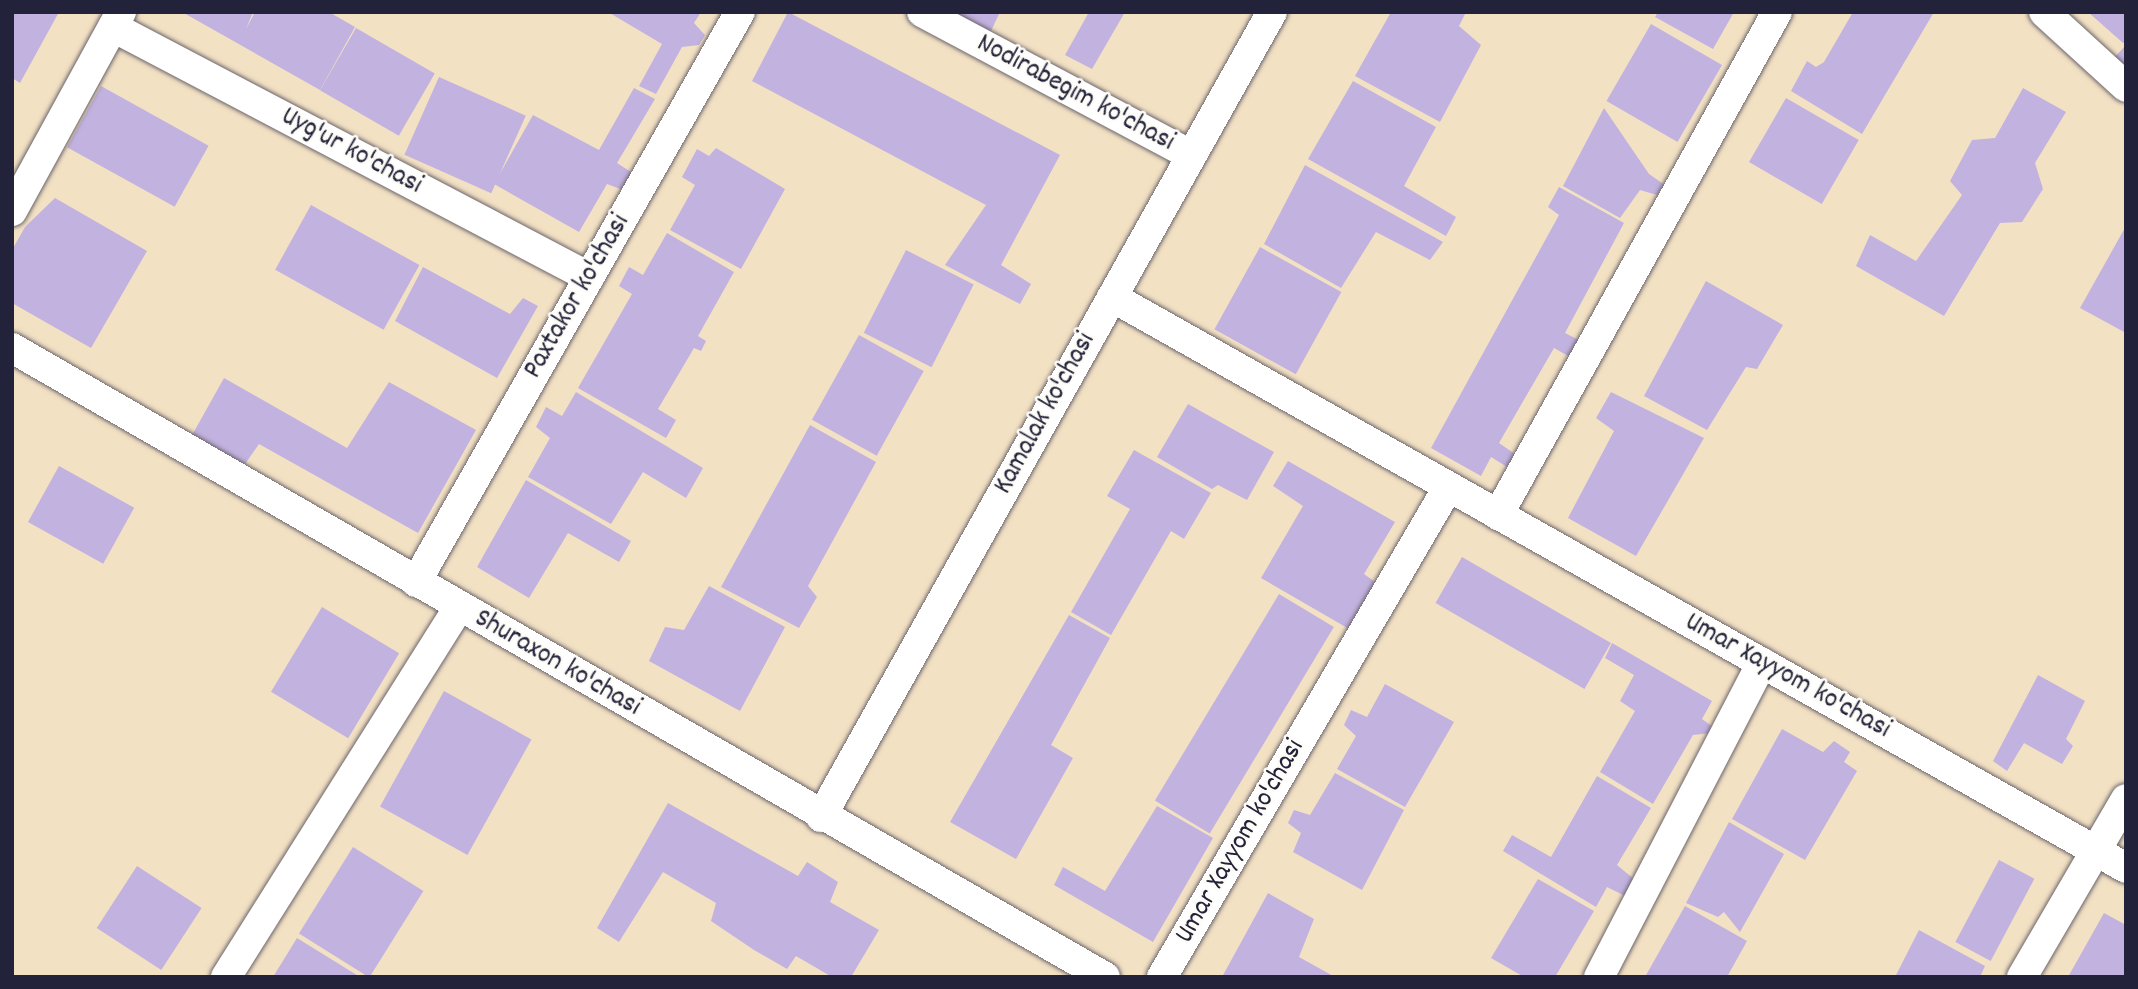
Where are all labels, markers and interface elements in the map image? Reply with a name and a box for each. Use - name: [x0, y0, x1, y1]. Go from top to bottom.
- street label: Nodirabegim ko'chasi: [970, 28, 1180, 160]
- street label: Uyg'ur ko'chasi: [275, 101, 427, 203]
- street label: Paxtakor ko'chasi: [517, 209, 639, 385]
- street label: Kamalak ko'chasi: [988, 327, 1104, 501]
- street label: Shuraxon ko'chasi: [468, 603, 646, 725]
- street label: Umar Xayyom ko'chasi: [1678, 607, 1896, 747]
- street label: Umar Xayyom ko'chasi: [1169, 734, 1313, 950]

